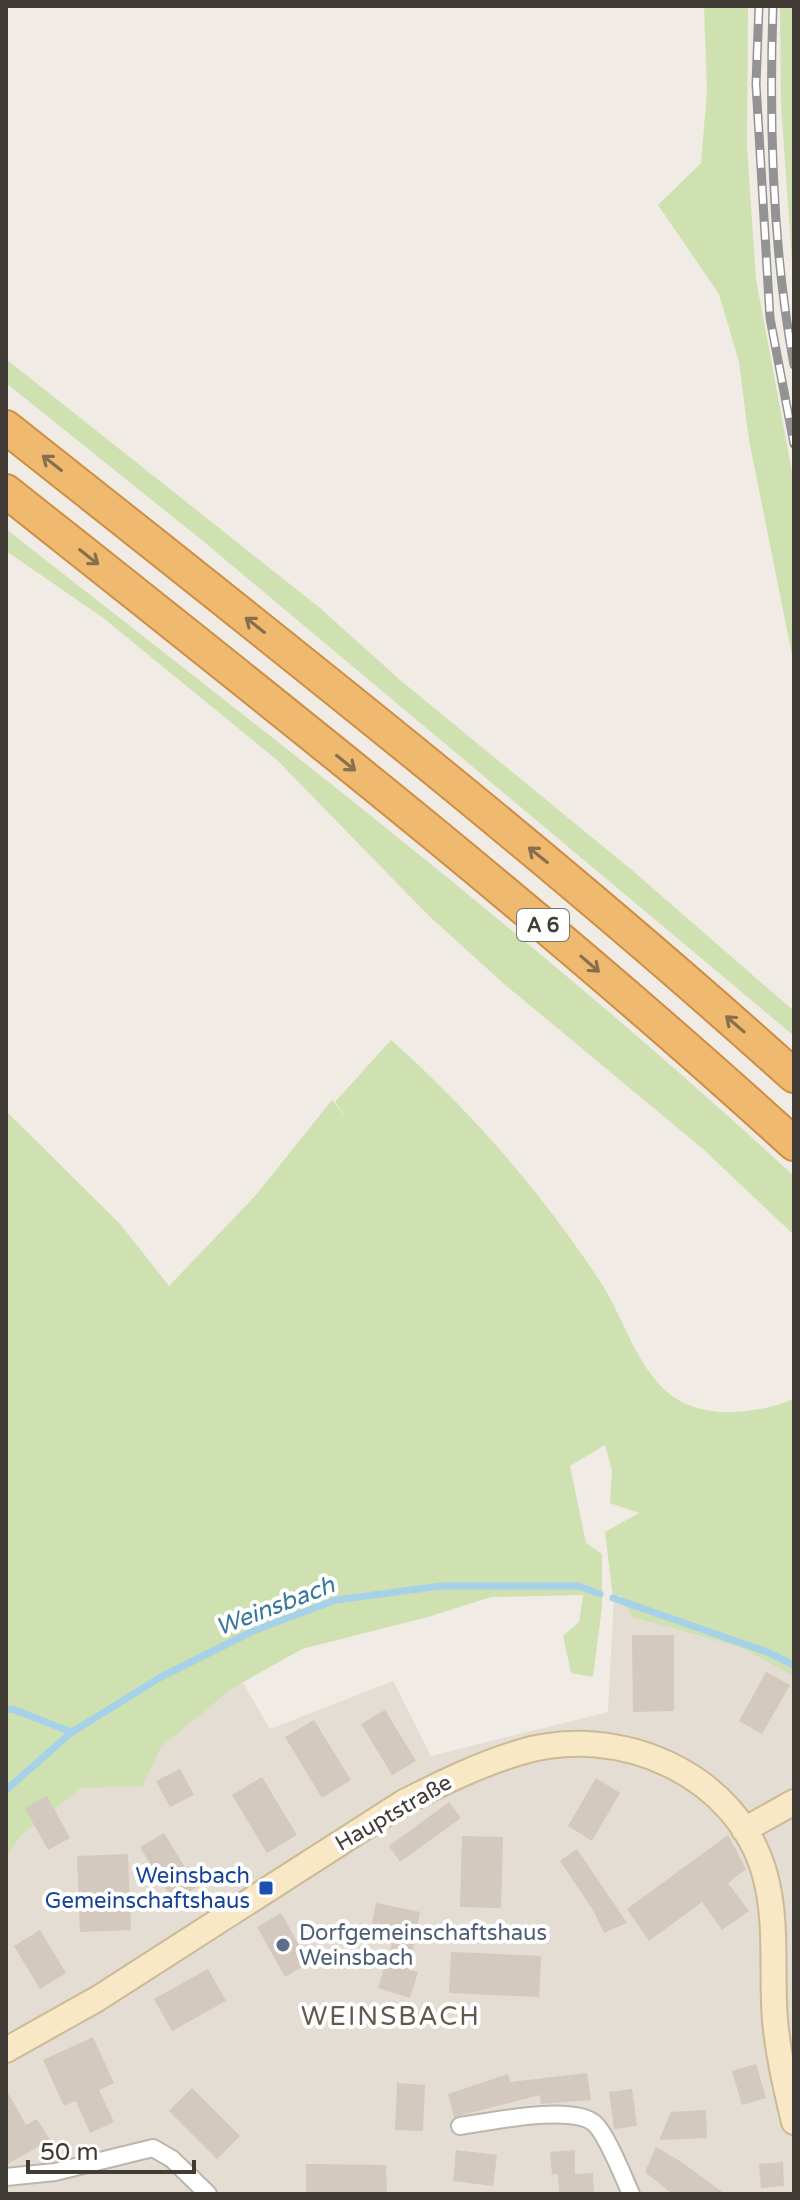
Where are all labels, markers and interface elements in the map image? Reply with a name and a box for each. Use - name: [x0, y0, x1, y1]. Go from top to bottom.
- one-way arrow: [42, 454, 63, 472]
- one-way arrow: [78, 549, 99, 566]
- one-way arrow: [245, 616, 266, 633]
- one-way arrow: [335, 754, 356, 772]
- one-way arrow: [528, 846, 549, 864]
- road number: A 6: [517, 909, 569, 941]
- one-way arrow: [580, 955, 600, 973]
- one-way arrow: [726, 1016, 746, 1034]
- water label: Weinsbach: [212, 1570, 340, 1642]
- street label: Hauptstraße: [331, 1769, 456, 1857]
- place label: Weinsbach Gemeinschaftshaus: [45, 1863, 250, 1914]
- marker: Weinsbach Gemeinschaftshaus: [257, 1879, 275, 1897]
- place label: Dorfgemeinschaftshaus Weinsbach: [299, 1920, 547, 1971]
- marker: Dorfgemeinschaftshaus Weinsbach: [274, 1936, 292, 1954]
- district label: WEINSBACH: [301, 2001, 481, 2032]
- scale bar: [28, 2124, 194, 2174]
- text: 50 m: [40, 2138, 98, 2167]

